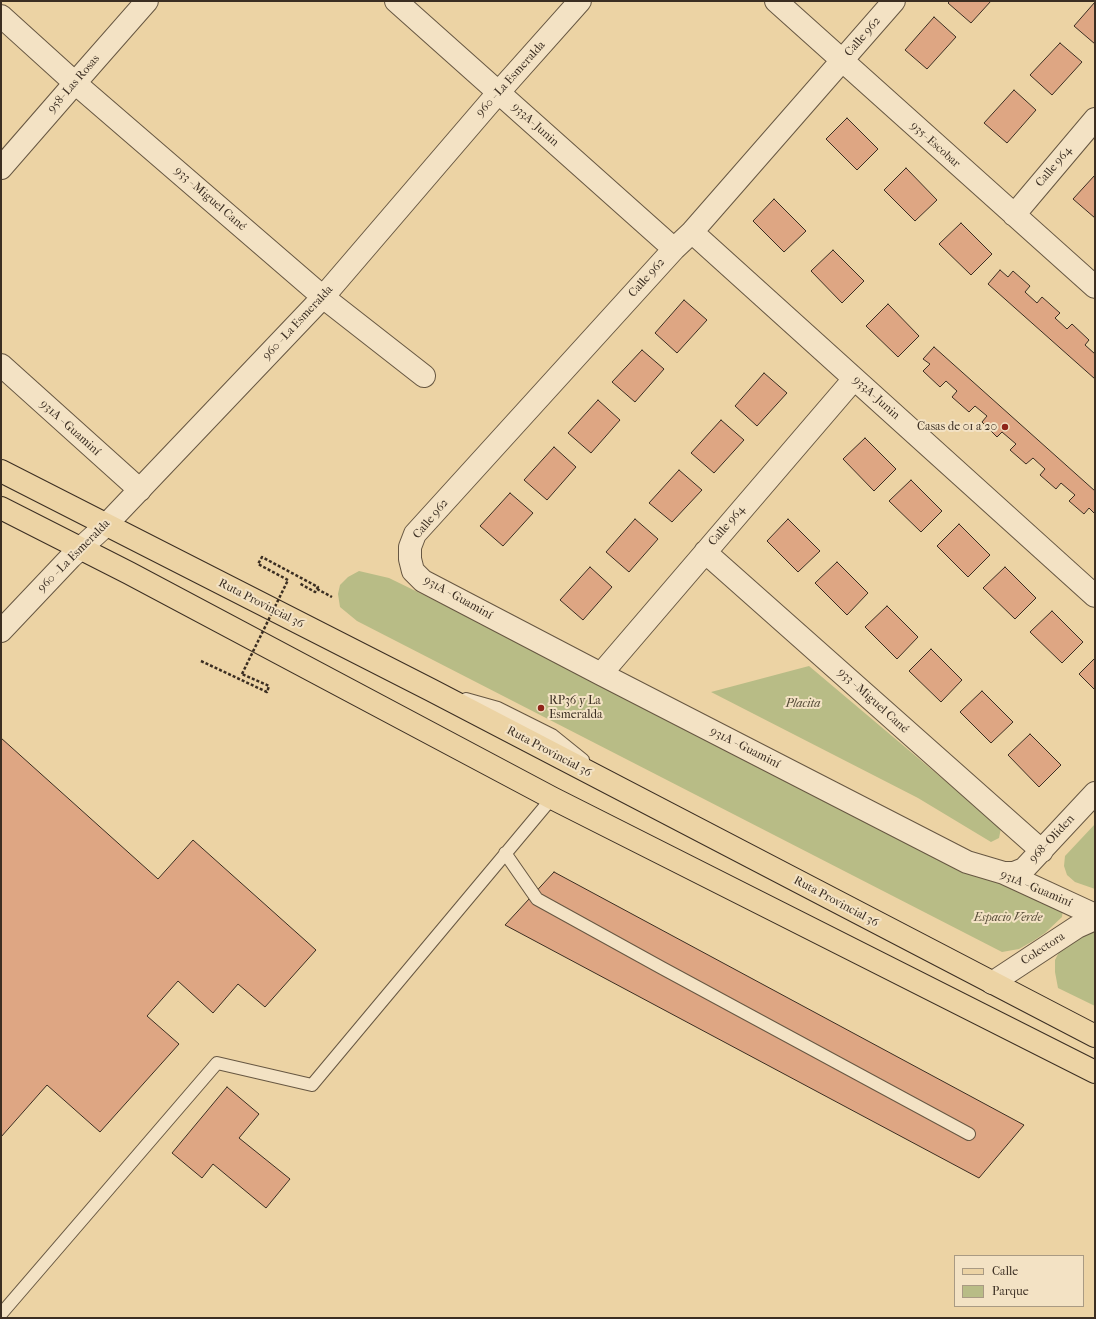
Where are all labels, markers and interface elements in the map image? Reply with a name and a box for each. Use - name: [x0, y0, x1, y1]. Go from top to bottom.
- street label: Calle 962: [842, 14, 884, 60]
- street label: 960 - La Esmeralda: [473, 38, 549, 120]
- street label: 958- Las Rosas: [45, 52, 103, 116]
- street label: 933A- Junin: [509, 100, 561, 150]
- street label: 935- Escobar: [907, 119, 963, 171]
- street label: Calle 964: [1033, 144, 1075, 190]
- street label: 933 - Miguel Cané: [171, 164, 249, 234]
- street label: Calle 962: [626, 255, 668, 301]
- street label: 960 - La Esmeralda: [260, 283, 336, 363]
- street label: 933A- Junin: [850, 373, 902, 423]
- street label: 931A - Guaminí: [37, 397, 103, 459]
- place label: Casas de 01 a 20: [917, 420, 997, 434]
- marker: Casas de 01 a 20: [1000, 422, 1010, 432]
- street label: Calle 962: [410, 496, 452, 542]
- street label: Calle 964: [706, 503, 748, 549]
- street label: 960 - La Esmeralda: [35, 517, 113, 595]
- street label: 931A - Guaminí: [421, 573, 495, 623]
- street label: Ruta Provincial 36: [216, 576, 306, 632]
- street label: 933 - Miguel Cané: [835, 665, 911, 737]
- place label: RP36 y La Esmeralda: [549, 694, 603, 722]
- park label: Placita: [786, 697, 820, 711]
- marker: RP36 y La Esmeralda: [536, 703, 546, 713]
- street label: Ruta Provincial 36: [504, 724, 594, 780]
- street label: 931A - Guaminí: [708, 724, 782, 772]
- street label: 968- Oliden: [1026, 812, 1078, 866]
- street label: 931A - Guaminí: [998, 867, 1074, 911]
- street label: Ruta Provincial 36: [791, 874, 881, 930]
- park label: Espacio Verde: [974, 911, 1042, 925]
- street label: Colectora: [1018, 929, 1068, 969]
- legend: [954, 1255, 1084, 1307]
- text: Calle: [992, 1264, 1018, 1278]
- text: Parque: [992, 1284, 1029, 1298]

